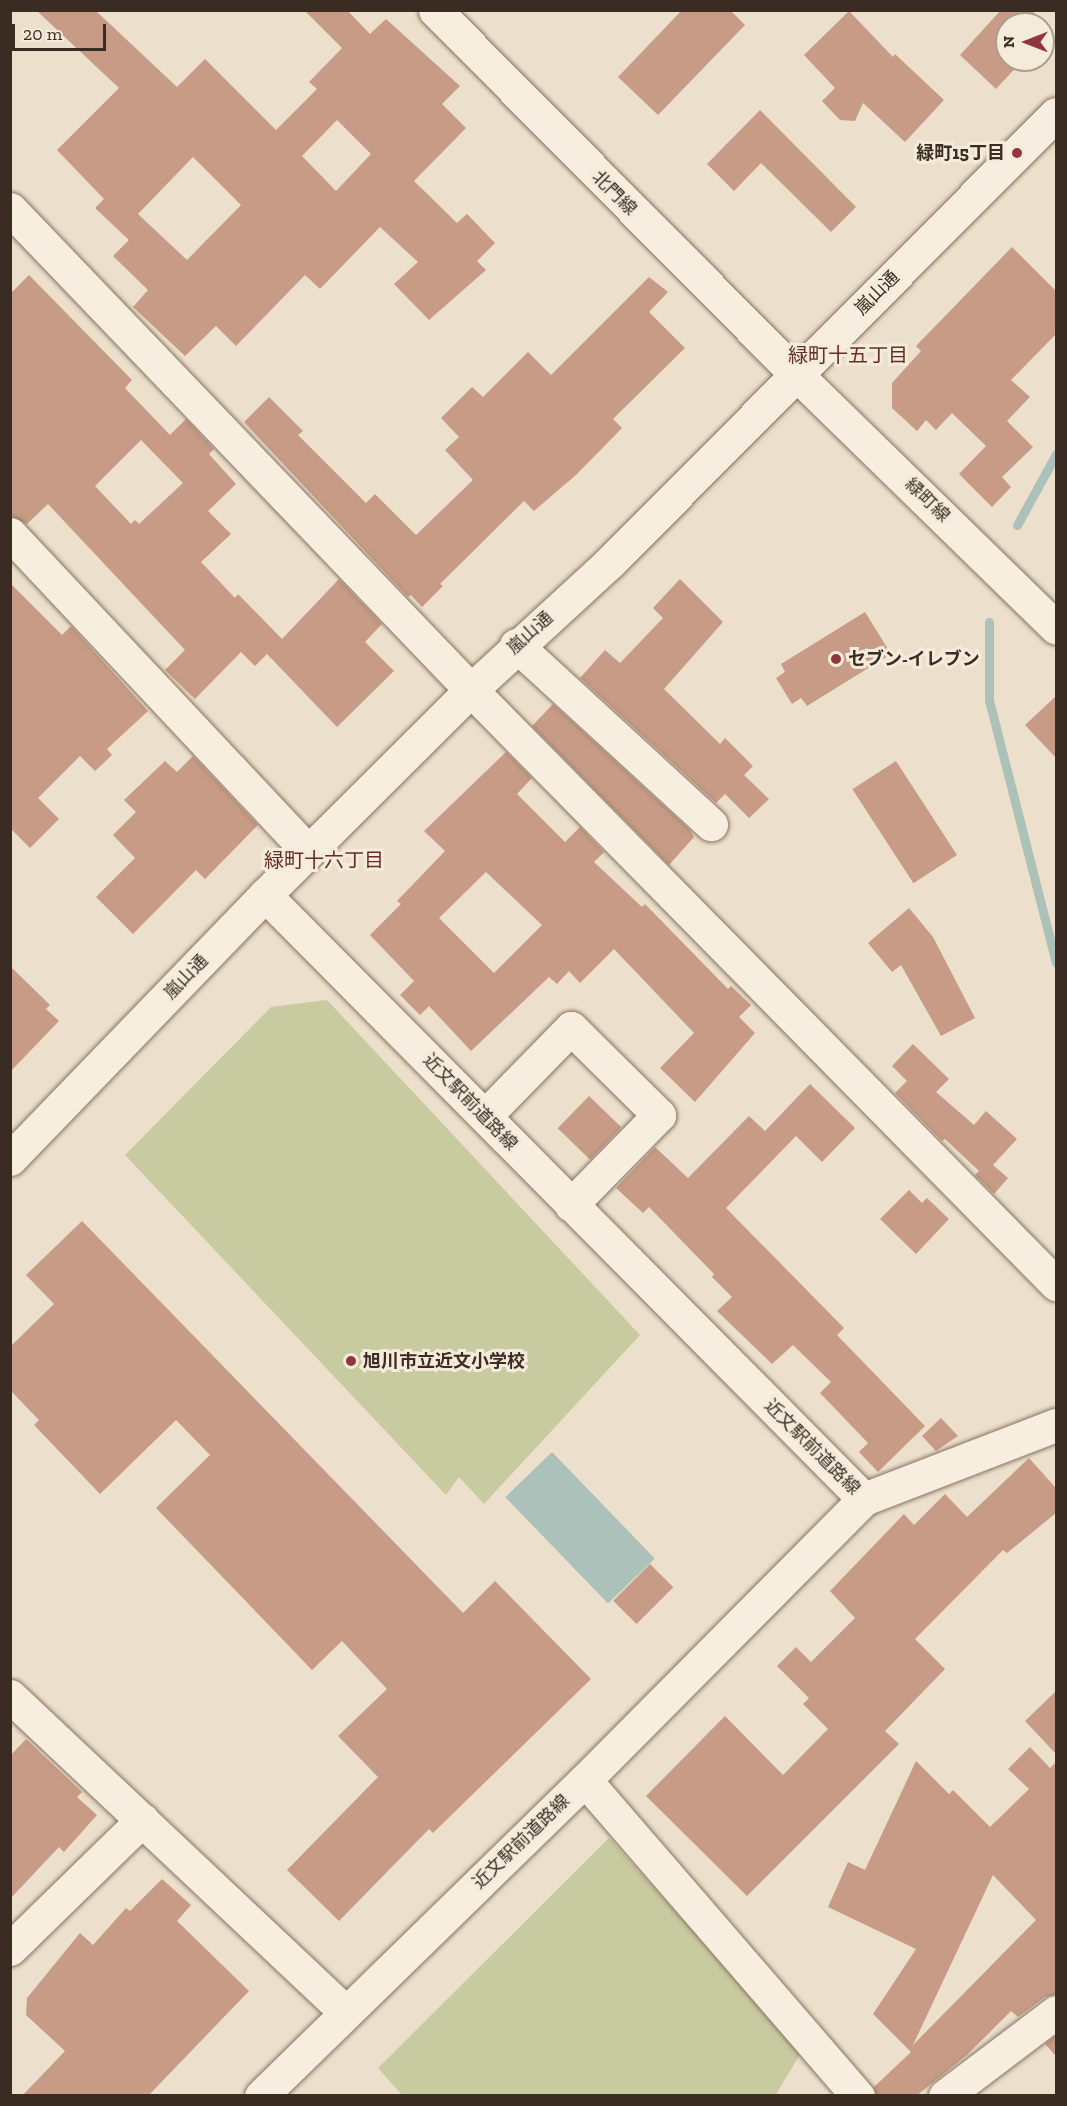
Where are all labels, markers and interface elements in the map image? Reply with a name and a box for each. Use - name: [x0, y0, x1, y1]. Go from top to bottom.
- scale bar: [15, 12, 110, 50]
- north arrow: [995, 12, 1055, 72]
- text: 20 m: [23, 23, 62, 45]
- text: N: [999, 36, 1018, 48]
- place label: 緑町15丁目: [916, 142, 1005, 164]
- marker: 緑町15丁目: [1010, 146, 1024, 160]
- street label: 北門線: [587, 166, 641, 220]
- street label: 嵐山通: [850, 266, 904, 320]
- district label: 緑町十五丁目: [788, 343, 908, 367]
- street label: 緑町線: [900, 473, 954, 527]
- street label: 嵐山通: [503, 607, 557, 659]
- place label: セブン-イレブン: [848, 648, 980, 670]
- marker: セブン-イレブン: [829, 652, 843, 666]
- district label: 緑町十六丁目: [264, 848, 384, 872]
- street label: 嵐山通: [159, 950, 213, 1004]
- street label: 近文駅前道路線: [418, 1049, 522, 1155]
- place label: 旭川市立近文小学校: [363, 1350, 525, 1372]
- marker: 旭川市立近文小学校: [344, 1354, 358, 1368]
- street label: 近文駅前道路線: [760, 1395, 864, 1499]
- street label: 近文駅前道路線: [468, 1790, 574, 1894]

